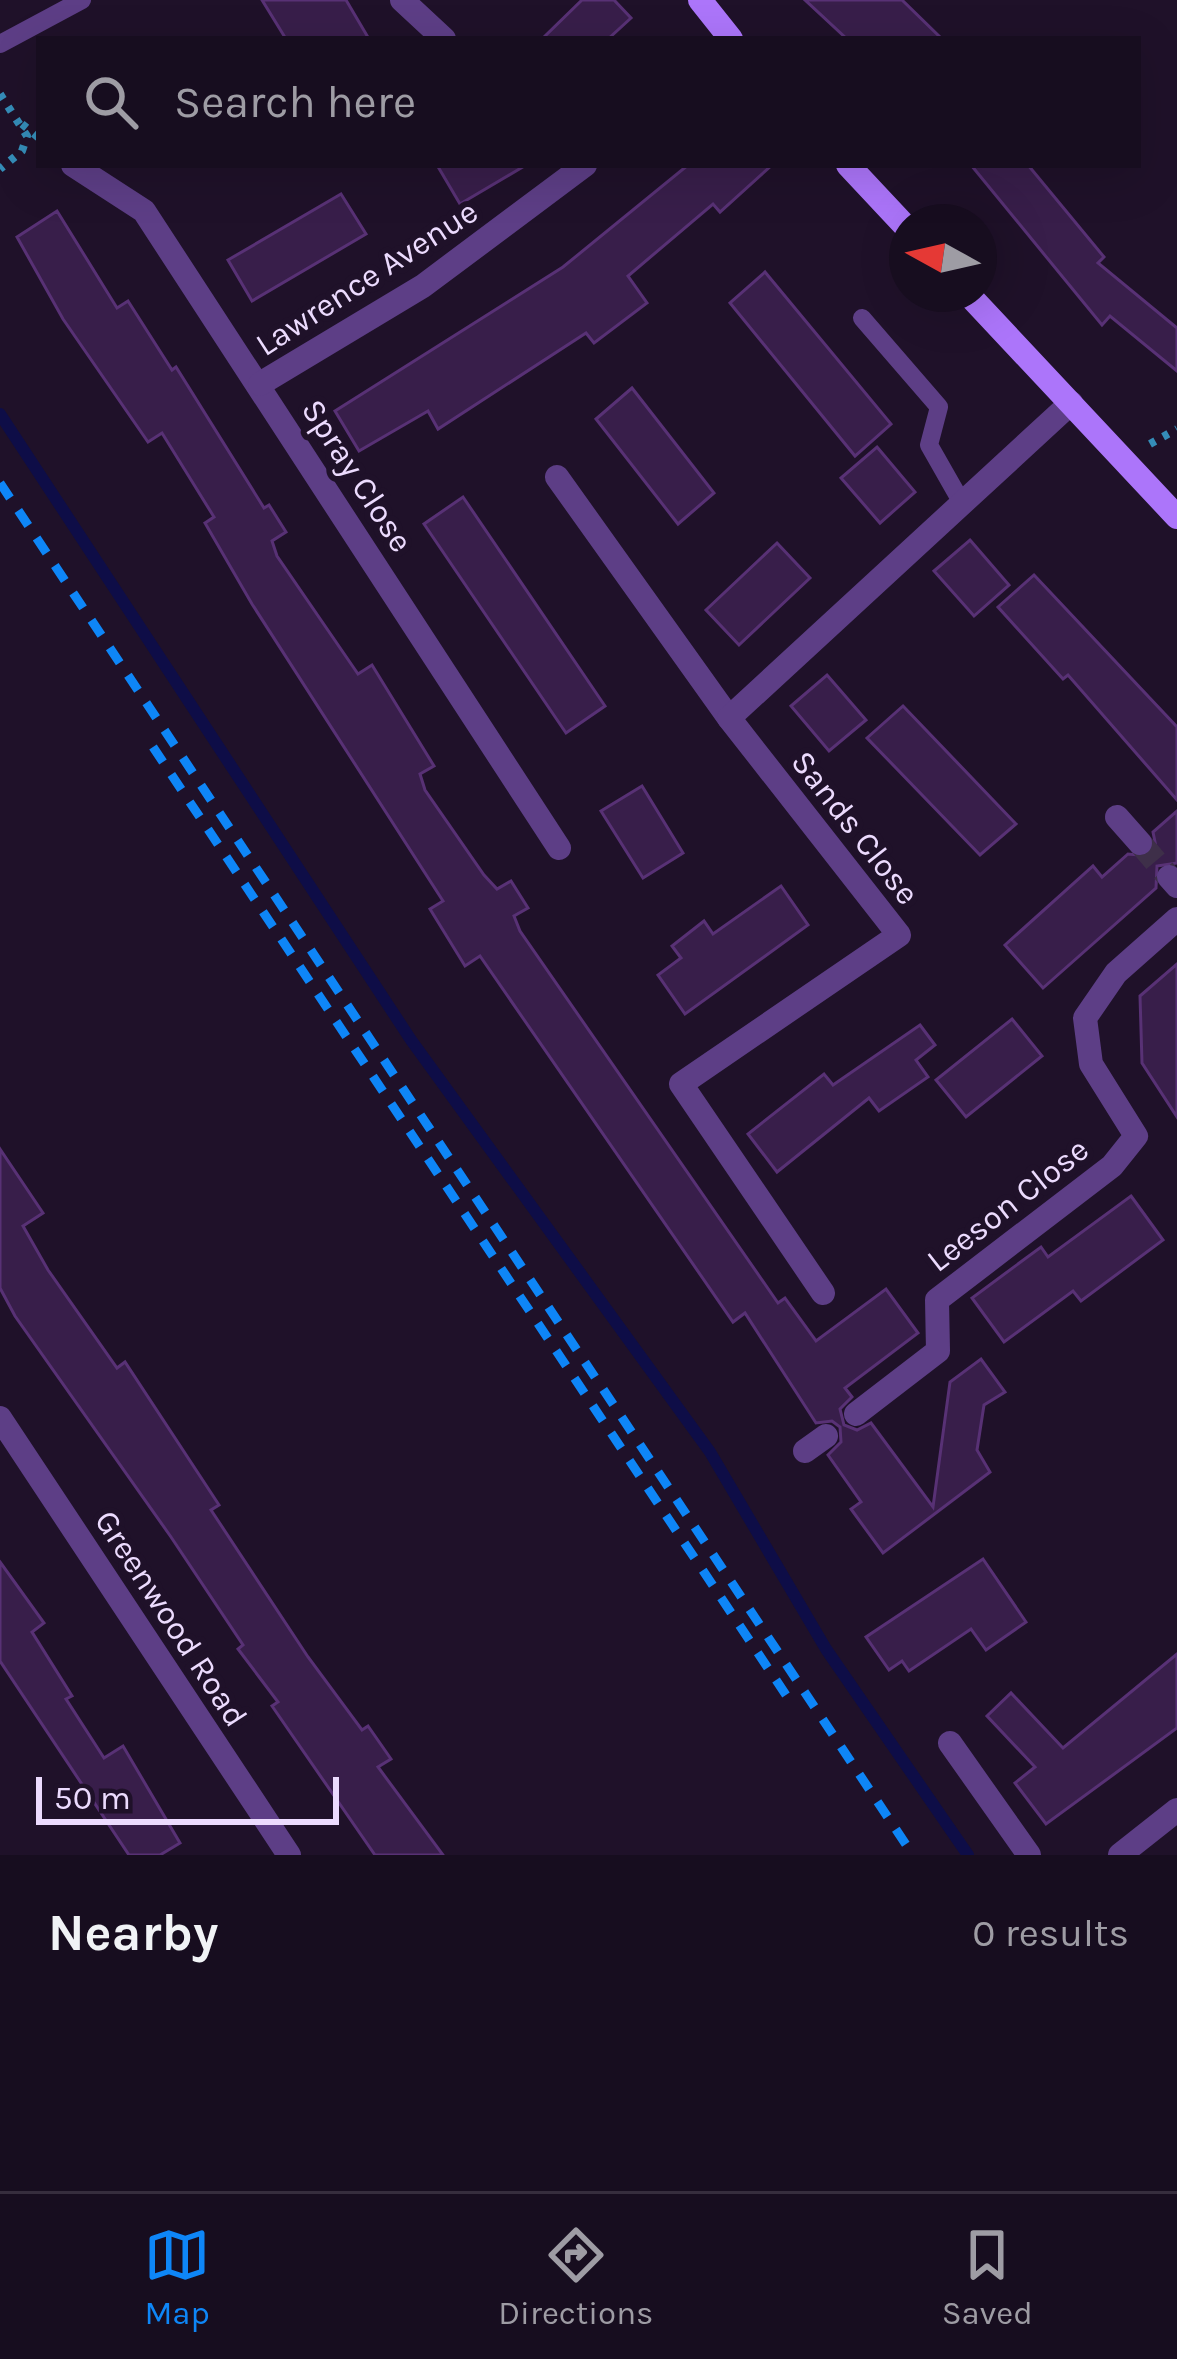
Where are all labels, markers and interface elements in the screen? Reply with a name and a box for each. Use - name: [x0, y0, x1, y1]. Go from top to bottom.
- search box: [36, 36, 1141, 168]
- icon: search: [78, 69, 144, 135]
- text: Search here: [174, 76, 416, 128]
- street label: Lawrence Avenue: [249, 192, 485, 364]
- north arrow: [889, 204, 997, 312]
- street label: Spray Close: [294, 392, 421, 559]
- street label: Sands Close: [783, 743, 927, 912]
- street label: Leeson Close: [919, 1130, 1096, 1280]
- street label: Greenwood Road: [87, 1503, 255, 1734]
- scale bar: [36, 1771, 339, 1824]
- text: 50 m: [54, 1779, 131, 1817]
- text: Nearby: [48, 1903, 218, 1963]
- text: 0 results: [972, 1910, 1129, 1956]
- tab: Map: [144, 2222, 210, 2332]
- tab: Directions: [498, 2222, 653, 2332]
- tab: Saved: [942, 2222, 1033, 2332]

